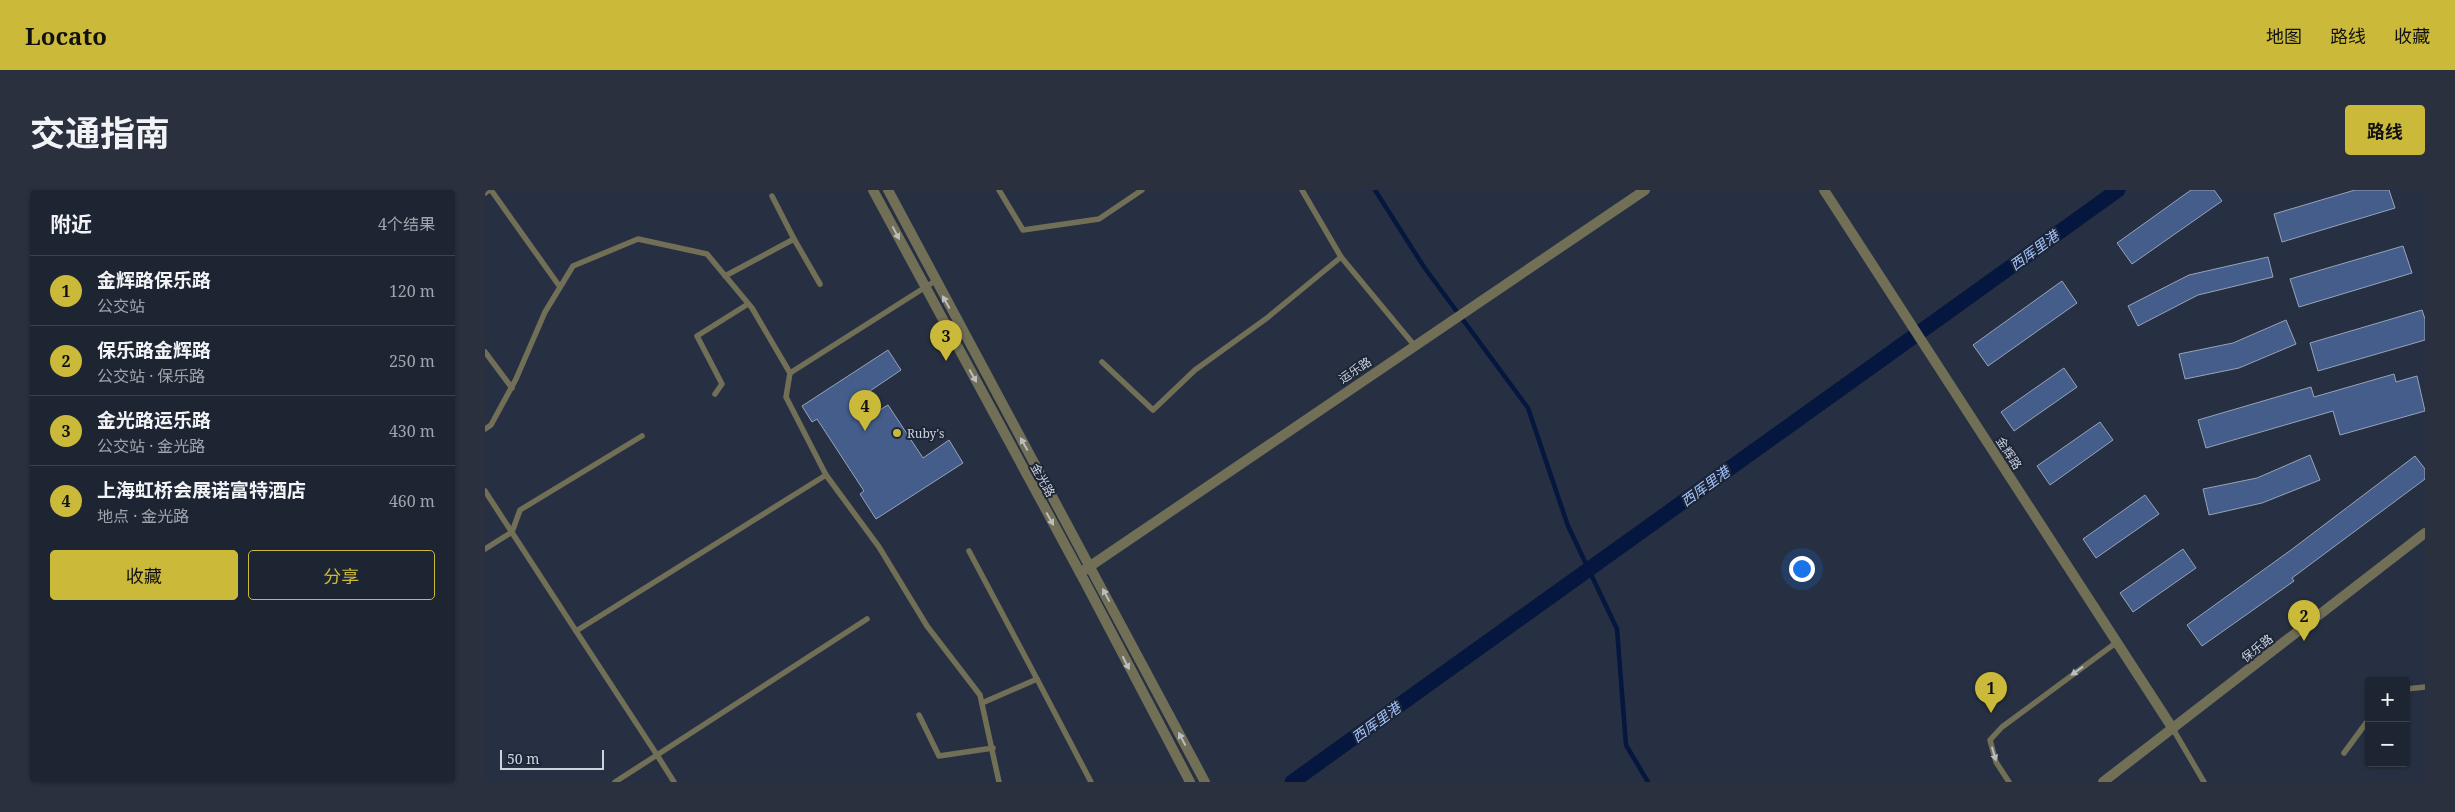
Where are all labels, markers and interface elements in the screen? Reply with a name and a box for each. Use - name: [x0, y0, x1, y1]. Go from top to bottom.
- text: Locato: [25, 19, 107, 52]
- text: 地图: [2266, 24, 2302, 48]
- text: 路线: [2330, 24, 2366, 48]
- text: 收藏: [2394, 24, 2430, 48]
- button: 路线: [2345, 105, 2425, 155]
- text: 交通指南: [30, 109, 170, 156]
- text: 附近: [50, 210, 92, 238]
- text: 4个结果: [378, 213, 435, 235]
- water label: 西厍里港: [2006, 225, 2064, 274]
- one-way arrow: [892, 226, 900, 240]
- text: 金辉路保乐路: [97, 267, 211, 293]
- text: 1: [61, 280, 71, 302]
- text: 120 m: [389, 280, 435, 302]
- text: 公交站: [97, 295, 145, 317]
- one-way arrow: [942, 295, 951, 308]
- pin: 3: [930, 320, 962, 361]
- text: 保乐路金辉路: [97, 337, 211, 363]
- text: 2: [61, 350, 71, 372]
- text: 250 m: [389, 350, 435, 372]
- street label: 运乐路: [1335, 353, 1375, 387]
- text: 公交站 · 保乐路: [97, 365, 205, 387]
- one-way arrow: [969, 369, 977, 383]
- pin: 4: [849, 390, 881, 431]
- text: 金光路运乐路: [97, 407, 211, 433]
- text: 3: [61, 420, 71, 442]
- text: 430 m: [389, 420, 435, 442]
- place label: Ruby's: [907, 425, 944, 442]
- marker: Ruby's: [891, 427, 903, 439]
- street label: 金辉路: [1992, 433, 2026, 473]
- text: 公交站 · 金光路: [97, 435, 205, 457]
- one-way arrow: [1020, 437, 1028, 452]
- street label: 金光路: [1027, 460, 1059, 500]
- water label: 西厍里港: [1677, 461, 1735, 510]
- text: 上海虹桥会展诺富特酒店: [97, 477, 306, 503]
- text: 4: [61, 490, 71, 512]
- text: 460 m: [389, 490, 435, 512]
- text: 地点 · 金光路: [97, 505, 189, 527]
- one-way arrow: [1046, 512, 1055, 526]
- button: 收藏: [50, 550, 238, 600]
- button: 分享: [248, 550, 435, 600]
- your location: [1789, 556, 1815, 582]
- one-way arrow: [1102, 588, 1110, 603]
- pin: 2: [2288, 600, 2320, 641]
- street label: 保乐路: [2238, 630, 2276, 666]
- one-way arrow: [1122, 655, 1130, 670]
- one-way arrow: [2070, 666, 2084, 676]
- pin: 1: [1975, 672, 2007, 713]
- map controls: [2365, 677, 2410, 767]
- button: +: [2365, 677, 2410, 722]
- water label: 西厍里港: [1348, 697, 1406, 746]
- button: −: [2365, 722, 2410, 767]
- one-way arrow: [1178, 732, 1186, 746]
- one-way arrow: [1990, 746, 1998, 761]
- scale bar: [500, 747, 604, 770]
- text: 50 m: [507, 749, 540, 768]

